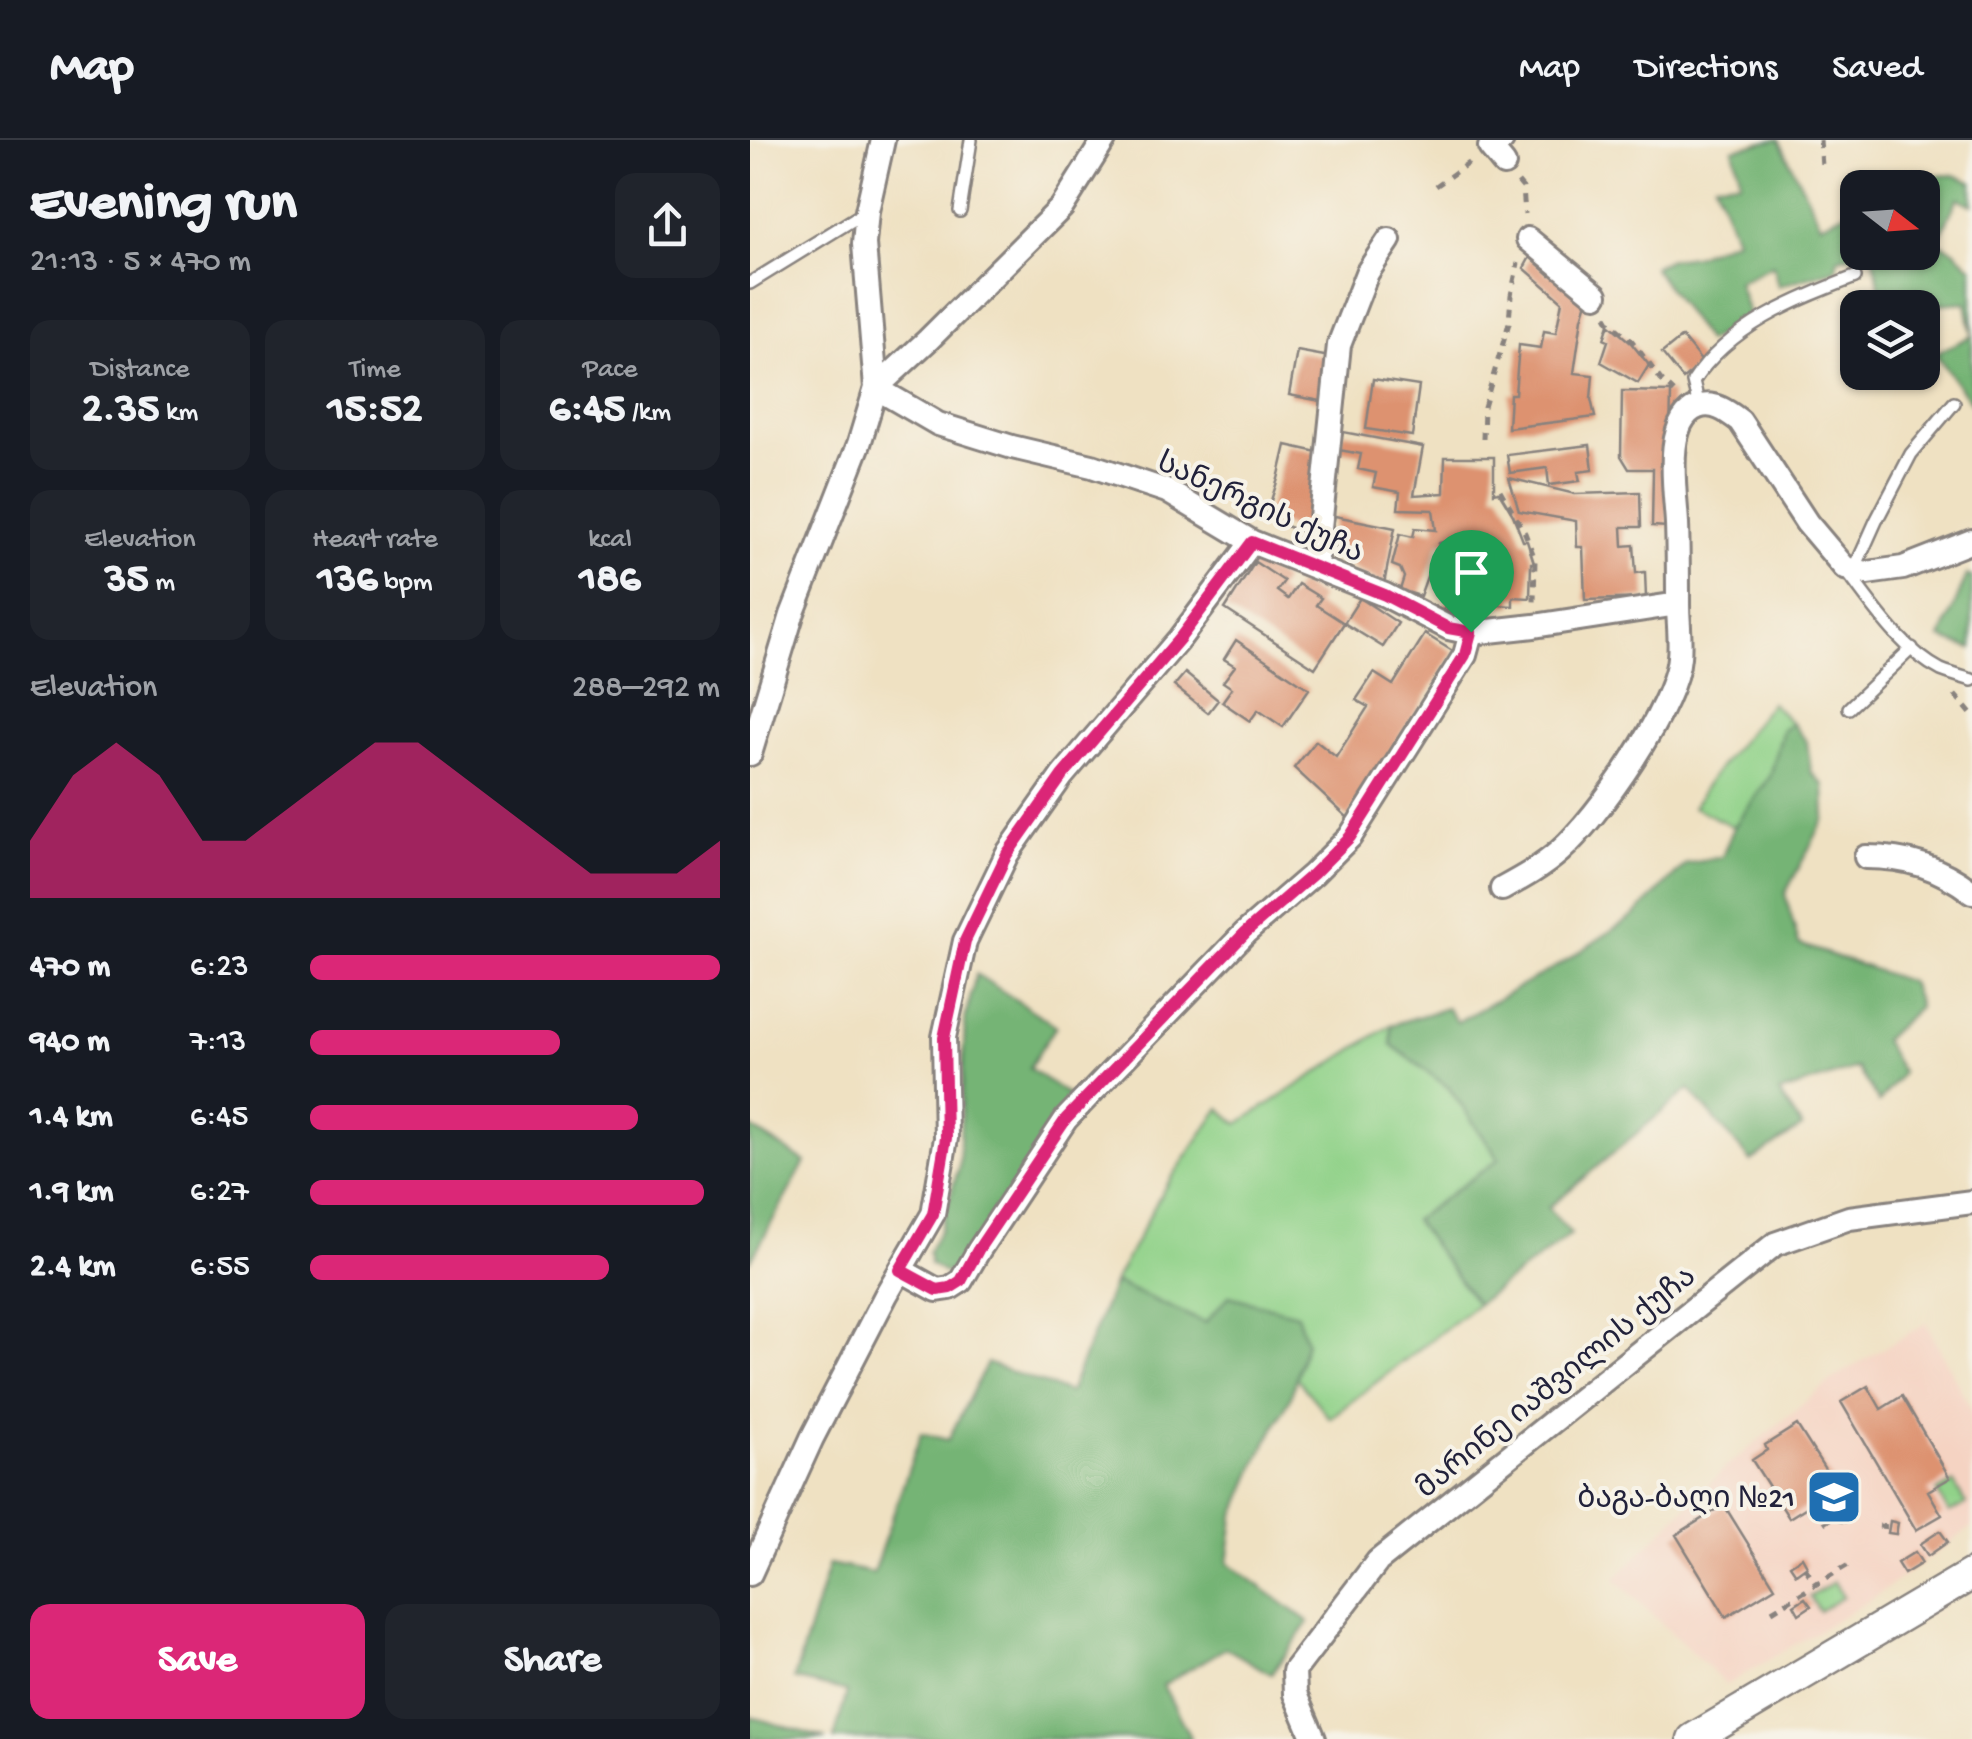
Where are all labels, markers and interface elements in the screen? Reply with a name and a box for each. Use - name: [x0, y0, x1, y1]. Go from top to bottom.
- text: Map: [50, 41, 134, 98]
- text: Map: [1519, 49, 1580, 90]
- text: Directions: [1635, 49, 1777, 90]
- text: Saved: [1832, 49, 1922, 90]
- north arrow: [1840, 170, 1940, 270]
- map controls: [1840, 170, 1940, 390]
- button: share: [615, 173, 720, 278]
- text: Evening run: [30, 174, 297, 238]
- text: 21:13 · 5 × 470 m: [30, 244, 251, 282]
- button: layers: [1840, 290, 1940, 390]
- text: Distance: [91, 354, 189, 387]
- text: Time: [349, 354, 401, 387]
- text: Pace: [583, 354, 637, 387]
- text: 2.35: [82, 387, 159, 436]
- text: 15:52: [328, 387, 422, 436]
- text: 6:45: [549, 387, 625, 436]
- text: km: [159, 397, 198, 430]
- text: /km: [625, 397, 671, 430]
- street label: სანერგის ქუჩა: [1150, 446, 1368, 573]
- text: Elevation: [84, 524, 196, 557]
- text: Heart rate: [312, 524, 438, 557]
- text: kcal: [588, 524, 632, 557]
- pin: [1429, 530, 1514, 633]
- icon: arrive: [1444, 545, 1499, 600]
- text: 35: [105, 557, 149, 606]
- text: 136: [317, 557, 377, 606]
- text: 186: [579, 557, 641, 606]
- text: m: [149, 567, 175, 600]
- text: bpm: [377, 567, 433, 600]
- text: Elevation: [30, 670, 157, 708]
- text: 288–292 m: [572, 670, 720, 708]
- text: 470 m: [30, 949, 110, 987]
- text: 6:23: [190, 949, 249, 987]
- text: 940 m: [30, 1024, 110, 1062]
- text: 7:13: [190, 1024, 246, 1062]
- text: 1.4 km: [30, 1099, 113, 1137]
- text: 6:45: [190, 1099, 248, 1137]
- text: 1.9 km: [30, 1174, 114, 1212]
- text: 6:27: [190, 1174, 249, 1212]
- text: 2.4 km: [30, 1249, 115, 1287]
- text: 6:55: [190, 1249, 250, 1287]
- street label: მარინე იაშვილის ქუჩა: [1410, 1260, 1705, 1508]
- school or university icon: ბაგა-ბაღი №21: [1804, 1467, 1864, 1527]
- place label: ბაგა-ბაღი №21: [1577, 1483, 1795, 1519]
- button: Save: [30, 1604, 365, 1719]
- button: Share: [385, 1604, 720, 1719]

